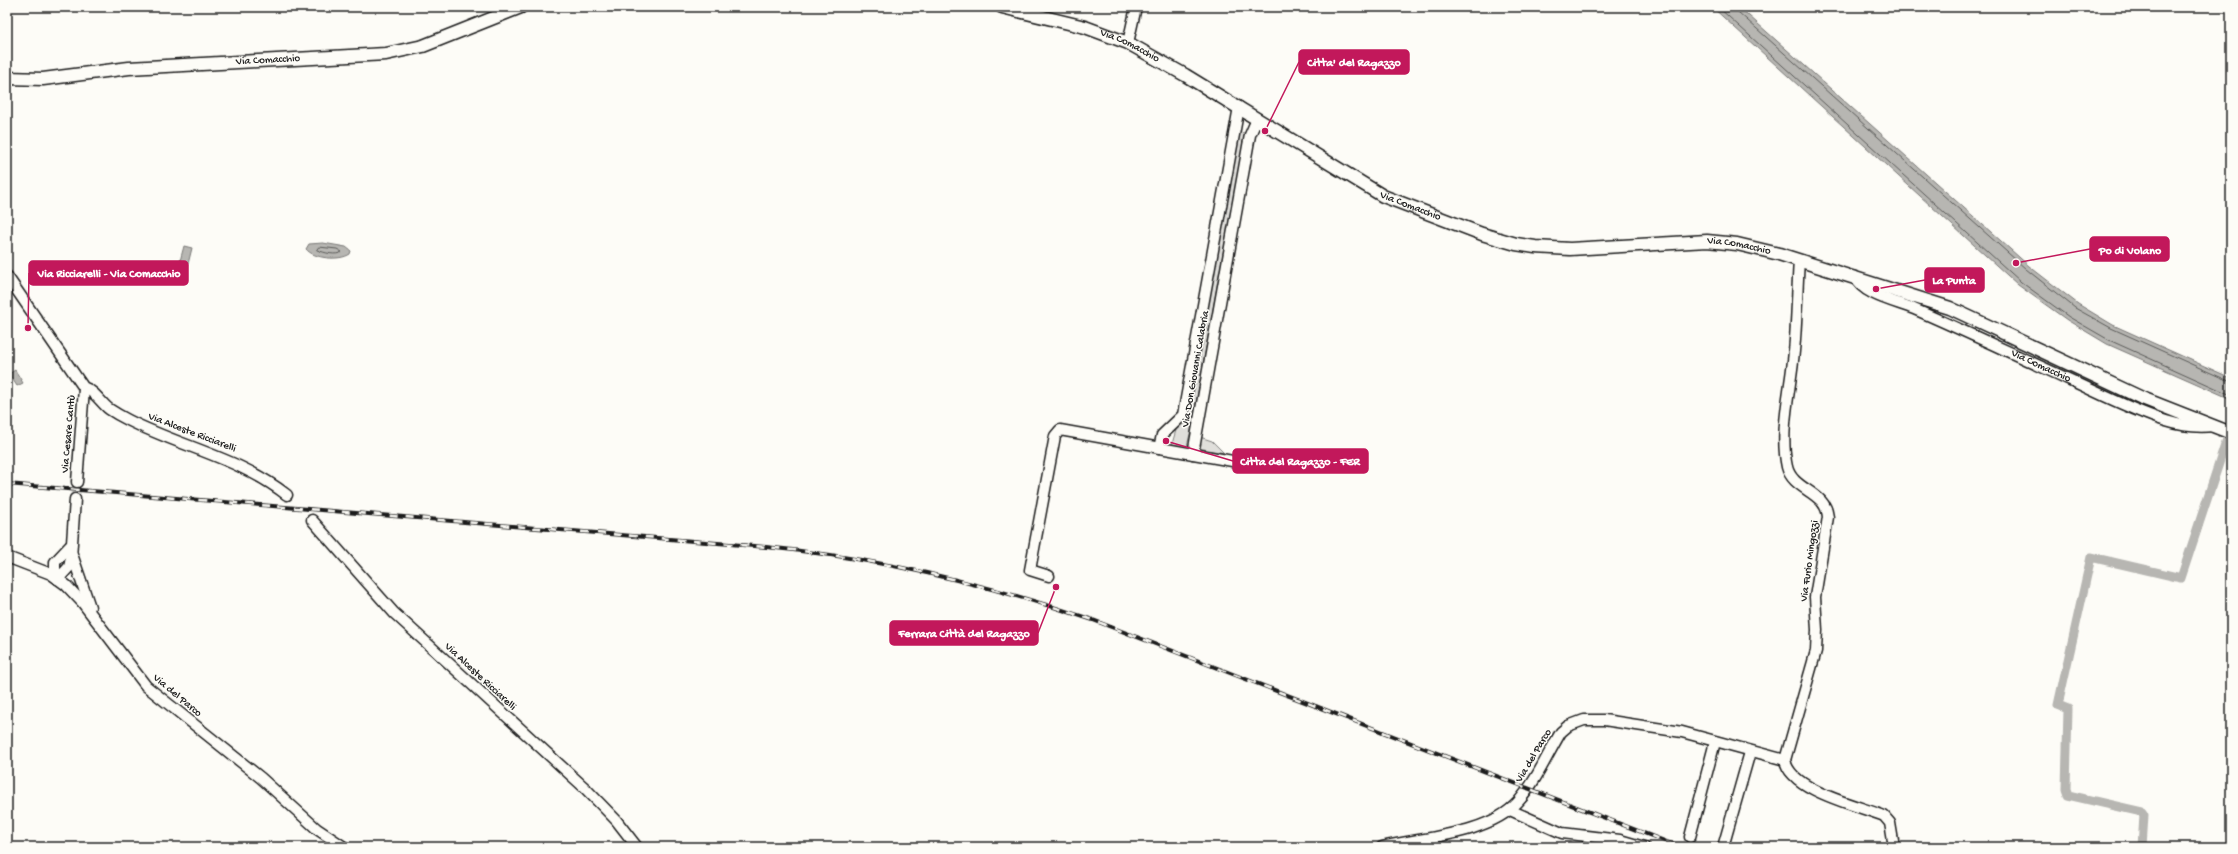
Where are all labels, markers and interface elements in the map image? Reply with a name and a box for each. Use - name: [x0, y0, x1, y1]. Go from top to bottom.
- street label: Via Comacchio: [1097, 27, 1162, 65]
- callout: Citta' del Ragazzo: [1299, 50, 1409, 74]
- street label: Via Comacchio: [235, 53, 301, 68]
- text: Citta' del Ragazzo: [1306, 57, 1401, 71]
- street label: Via Comacchio: [1377, 189, 1443, 224]
- street label: Via Comacchio: [1706, 235, 1772, 258]
- callout: Po di Volano: [2090, 237, 2169, 261]
- text: Po di Volano: [2098, 245, 2162, 259]
- callout: Via Ricciarelli - Via Comacchio: [29, 261, 188, 285]
- text: Via Ricciarelli - Via Comacchio: [37, 268, 181, 282]
- callout: La Punta: [1925, 268, 1984, 292]
- text: La Punta: [1932, 275, 1977, 289]
- street label: Via Don Giovanni Calabria: [1180, 309, 1212, 429]
- street label: Via Comacchio: [2008, 347, 2073, 385]
- street label: Via Cesare Cantù: [60, 395, 78, 474]
- street label: Via Alceste Ricciarelli: [145, 410, 238, 455]
- callout: Citta del Ragazzo - FER: [1233, 449, 1368, 473]
- text: Citta del Ragazzo - FER: [1239, 456, 1361, 470]
- street label: Via Furio Mingozzi: [1798, 520, 1822, 603]
- callout: Ferrara Città del Ragazzo: [890, 621, 1038, 645]
- text: Ferrara Città del Ragazzo: [897, 628, 1031, 642]
- street label: Via Alceste Ricciarelli: [441, 640, 518, 713]
- street label: Via del Parco: [149, 672, 204, 720]
- street label: Via del Parco: [1513, 727, 1555, 786]

